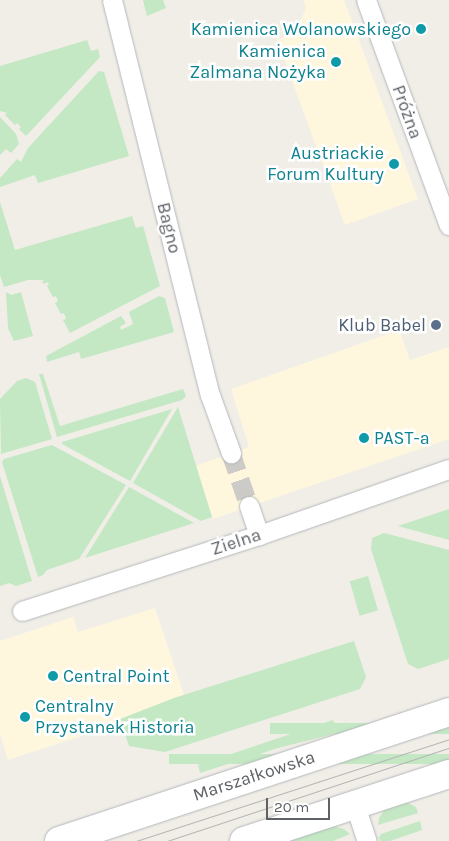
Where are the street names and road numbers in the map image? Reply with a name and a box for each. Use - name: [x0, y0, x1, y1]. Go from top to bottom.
- street label: Próżna: [387, 82, 427, 142]
- street label: Bagno: [152, 200, 186, 256]
- street label: Zielna: [208, 524, 264, 560]
- street label: Marszałkowska: [190, 746, 318, 806]

